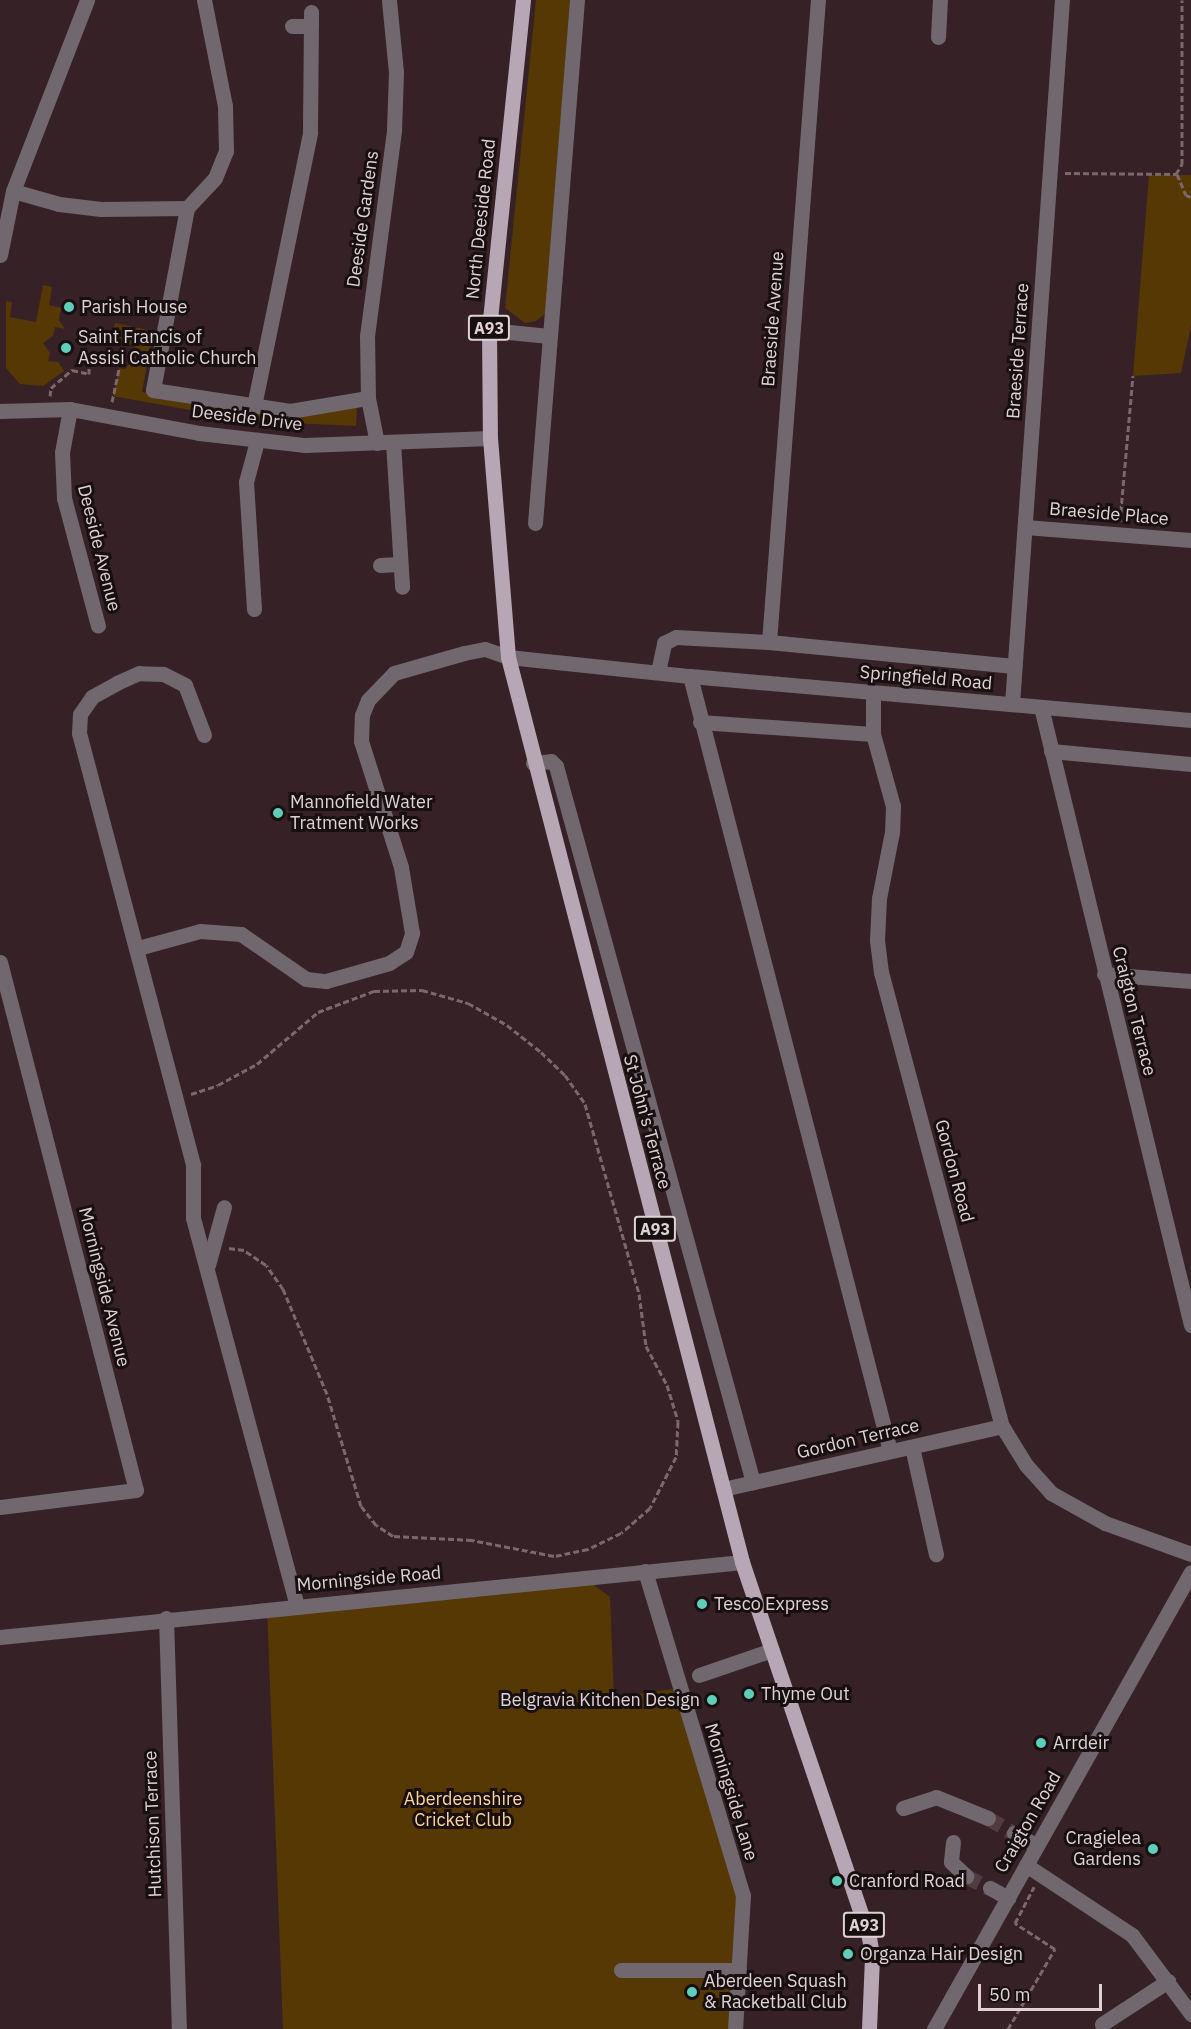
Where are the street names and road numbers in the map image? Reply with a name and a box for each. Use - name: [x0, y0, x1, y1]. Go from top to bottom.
- street label: North Deeside Road: [462, 138, 500, 300]
- street label: Deeside Gardens: [343, 149, 383, 289]
- street label: Braeside Avenue: [757, 251, 789, 387]
- street label: Braeside Terrace: [1002, 282, 1034, 420]
- road number: A93: [466, 315, 512, 341]
- street label: Deeside Drive: [190, 400, 304, 436]
- street label: Deeside Avenue: [73, 482, 125, 614]
- street label: Braeside Place: [1048, 498, 1170, 530]
- street label: Springfield Road: [859, 661, 993, 695]
- street label: Craigton Terrace: [1107, 944, 1161, 1078]
- street label: St John's Terrace: [619, 1052, 675, 1192]
- street label: Gordon Road: [930, 1117, 978, 1225]
- street label: Morningside Avenue: [74, 1205, 134, 1369]
- road number: A93: [632, 1216, 678, 1242]
- street label: Gordon Terrace: [795, 1414, 921, 1464]
- street label: Morningside Road: [296, 1562, 442, 1596]
- street label: Morningside Lane: [700, 1721, 762, 1863]
- street label: Hutchison Terrace: [140, 1750, 166, 1898]
- street label: Craigton Road: [990, 1767, 1066, 1877]
- road number: A93: [842, 1912, 886, 1938]

